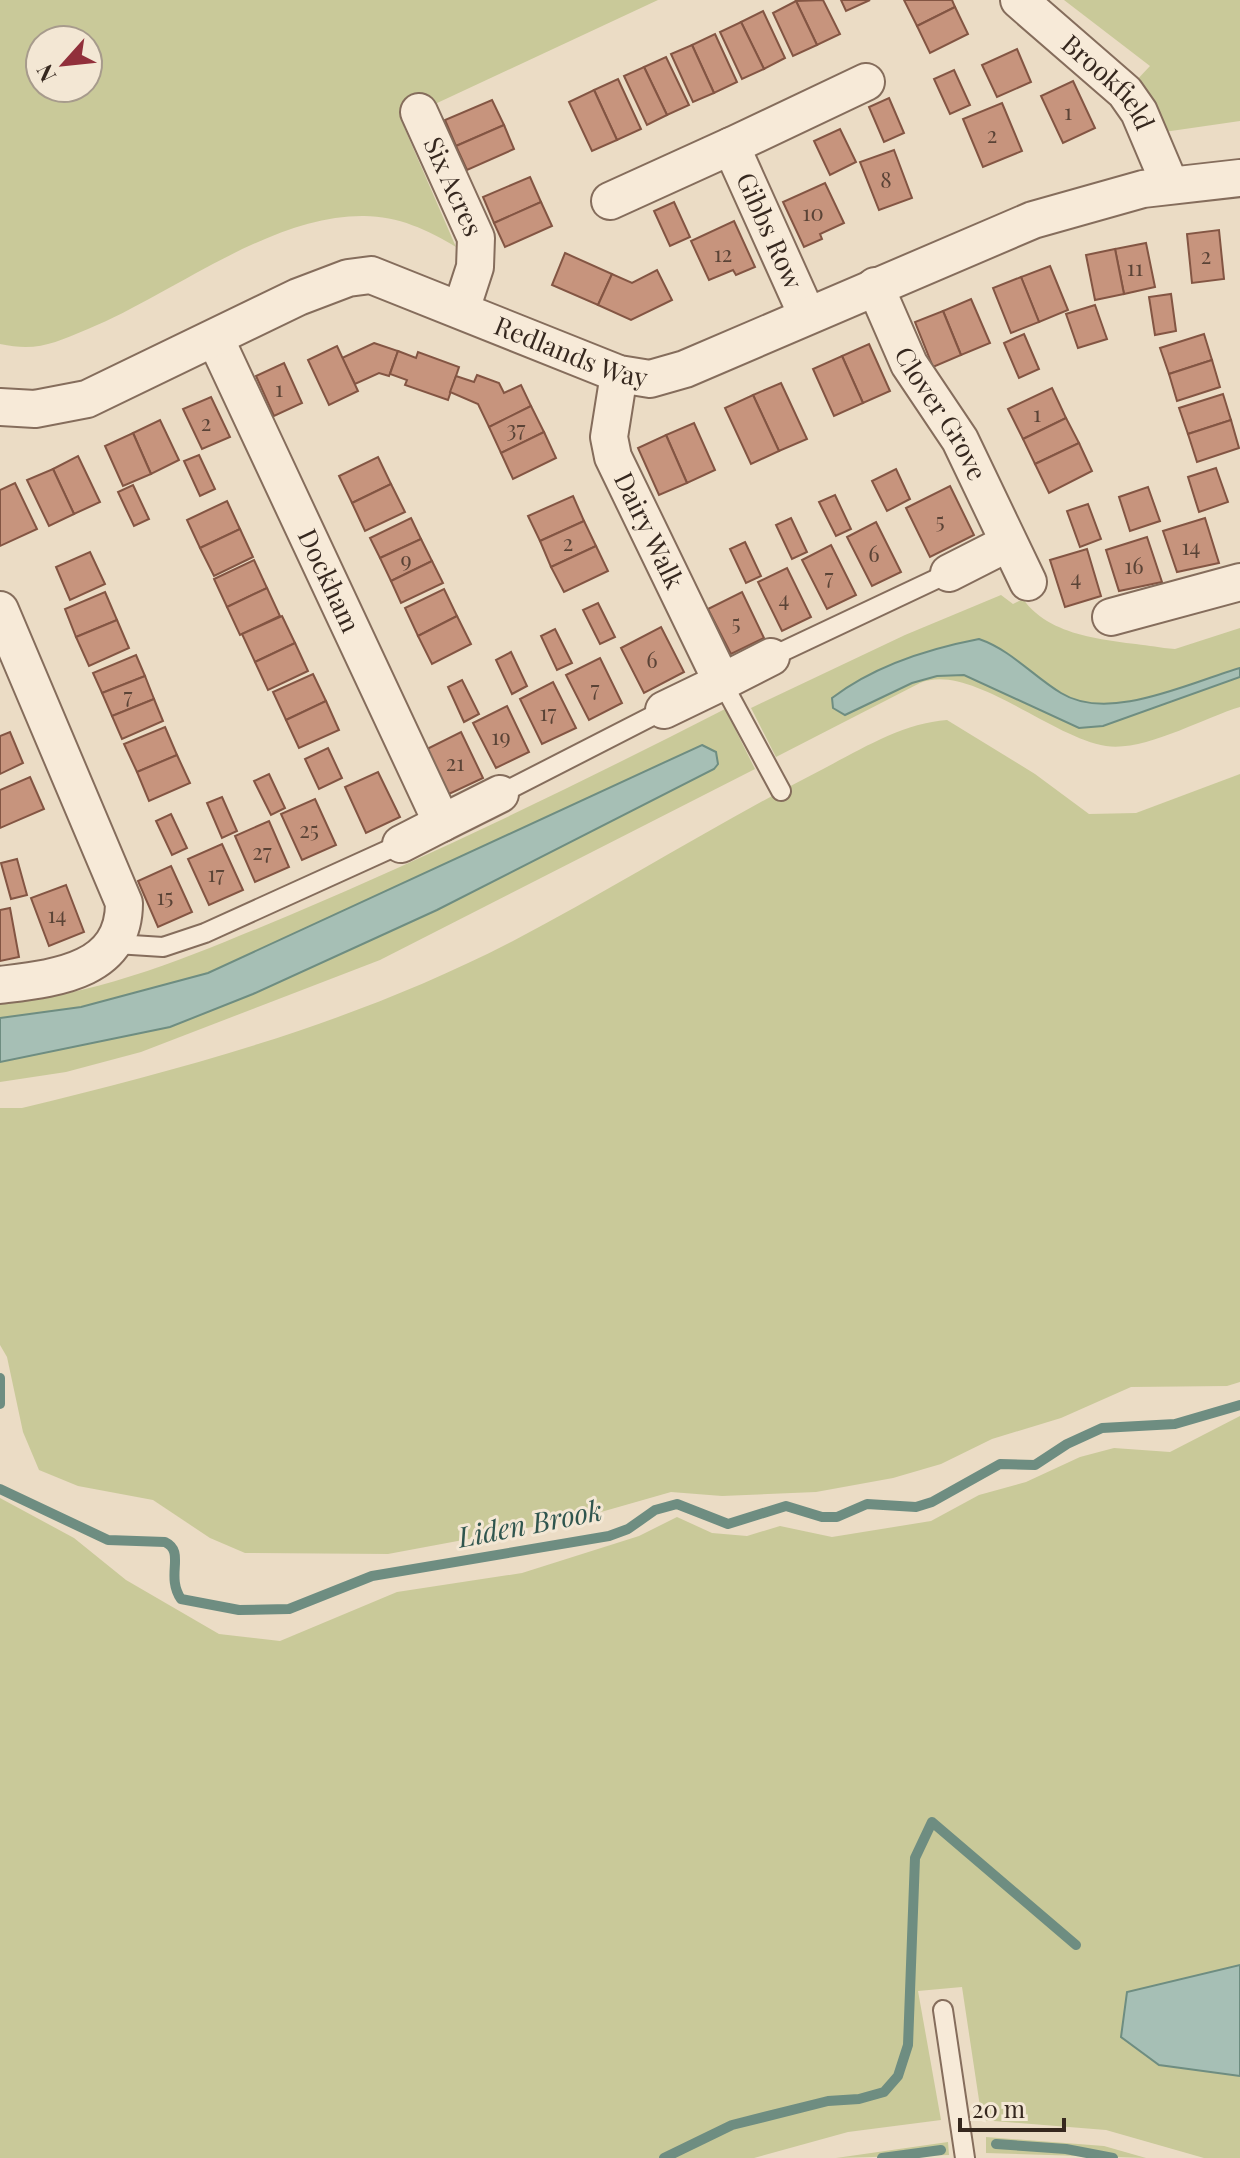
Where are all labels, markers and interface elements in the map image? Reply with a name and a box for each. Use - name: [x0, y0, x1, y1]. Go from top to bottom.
- north arrow: [24, 24, 104, 104]
- street label: Brookfield: [1055, 26, 1163, 135]
- text: N: [28, 60, 62, 87]
- house number: 1: [1064, 96, 1072, 126]
- house number: 2: [987, 119, 997, 149]
- street label: Six Acres: [417, 131, 492, 241]
- house number: 8: [880, 164, 892, 194]
- street label: Gibbs Row: [729, 166, 812, 294]
- house number: 10: [802, 197, 824, 227]
- house number: 12: [714, 238, 732, 268]
- house number: 2: [1201, 240, 1211, 270]
- house number: 11: [1127, 252, 1143, 282]
- street label: Redlands Way: [490, 307, 650, 394]
- street label: Clover Grove: [888, 341, 996, 486]
- house number: 1: [275, 373, 283, 403]
- house number: 1: [1033, 398, 1041, 428]
- house number: 2: [201, 407, 211, 437]
- house number: 37: [507, 413, 525, 443]
- street label: Dairy Walk: [607, 466, 693, 595]
- house number: 5: [935, 505, 945, 535]
- street label: Dockham: [291, 523, 369, 638]
- house number: 2: [563, 527, 573, 557]
- house number: 14: [1181, 531, 1201, 561]
- house number: 6: [868, 538, 880, 568]
- house number: 9: [400, 544, 412, 574]
- house number: 16: [1124, 550, 1144, 580]
- house number: 7: [825, 561, 834, 591]
- house number: 4: [1071, 562, 1082, 592]
- house number: 4: [779, 583, 790, 613]
- house number: 5: [731, 607, 741, 637]
- house number: 6: [646, 644, 658, 674]
- house number: 7: [591, 673, 600, 703]
- house number: 7: [124, 680, 133, 710]
- house number: 17: [539, 697, 557, 727]
- house number: 19: [491, 721, 511, 751]
- house number: 21: [446, 747, 464, 777]
- house number: 25: [299, 814, 319, 844]
- house number: 27: [252, 836, 272, 866]
- house number: 17: [207, 858, 225, 888]
- house number: 15: [156, 881, 174, 911]
- house number: 14: [47, 899, 67, 929]
- water label: Liden Brook: [453, 1490, 605, 1555]
- scale bar: [960, 2082, 1064, 2132]
- text: 20 m: [972, 2092, 1025, 2124]

